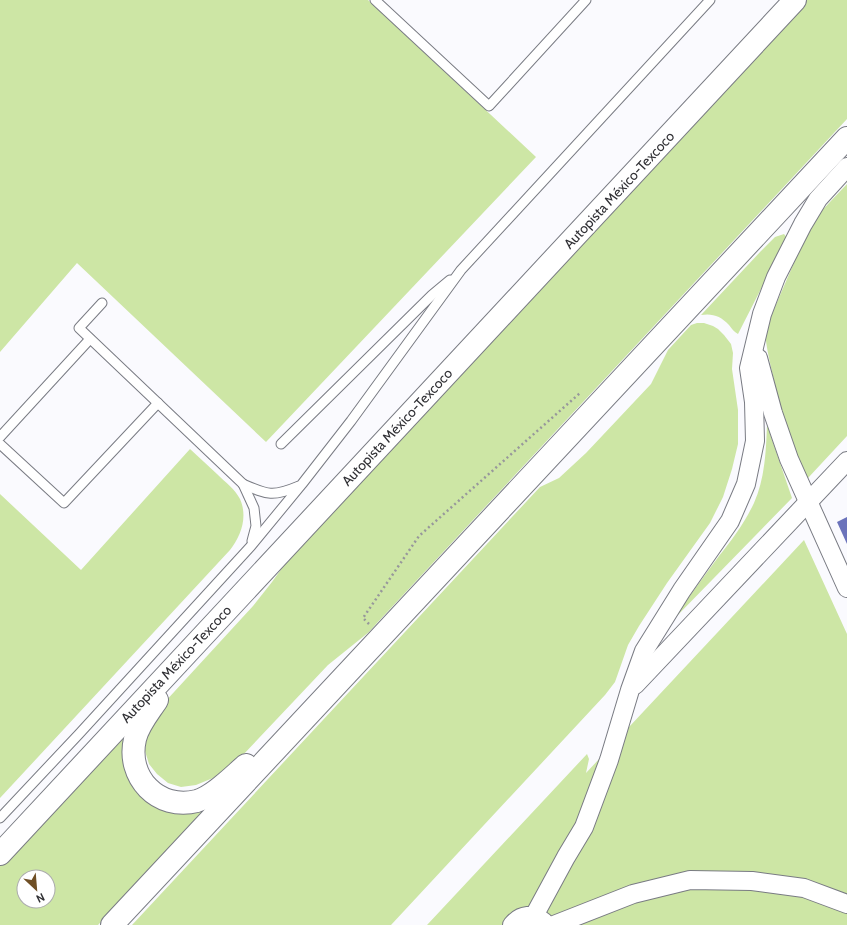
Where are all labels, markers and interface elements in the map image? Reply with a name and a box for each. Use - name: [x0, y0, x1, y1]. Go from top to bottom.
- street label: Autopista México-Texcoco: [560, 127, 678, 253]
- street label: Autopista México-Texcoco: [338, 364, 456, 490]
- street label: Autopista México-Texcoco: [117, 601, 235, 727]
- north arrow: [16, 869, 56, 909]
- text: N: [34, 890, 47, 906]

